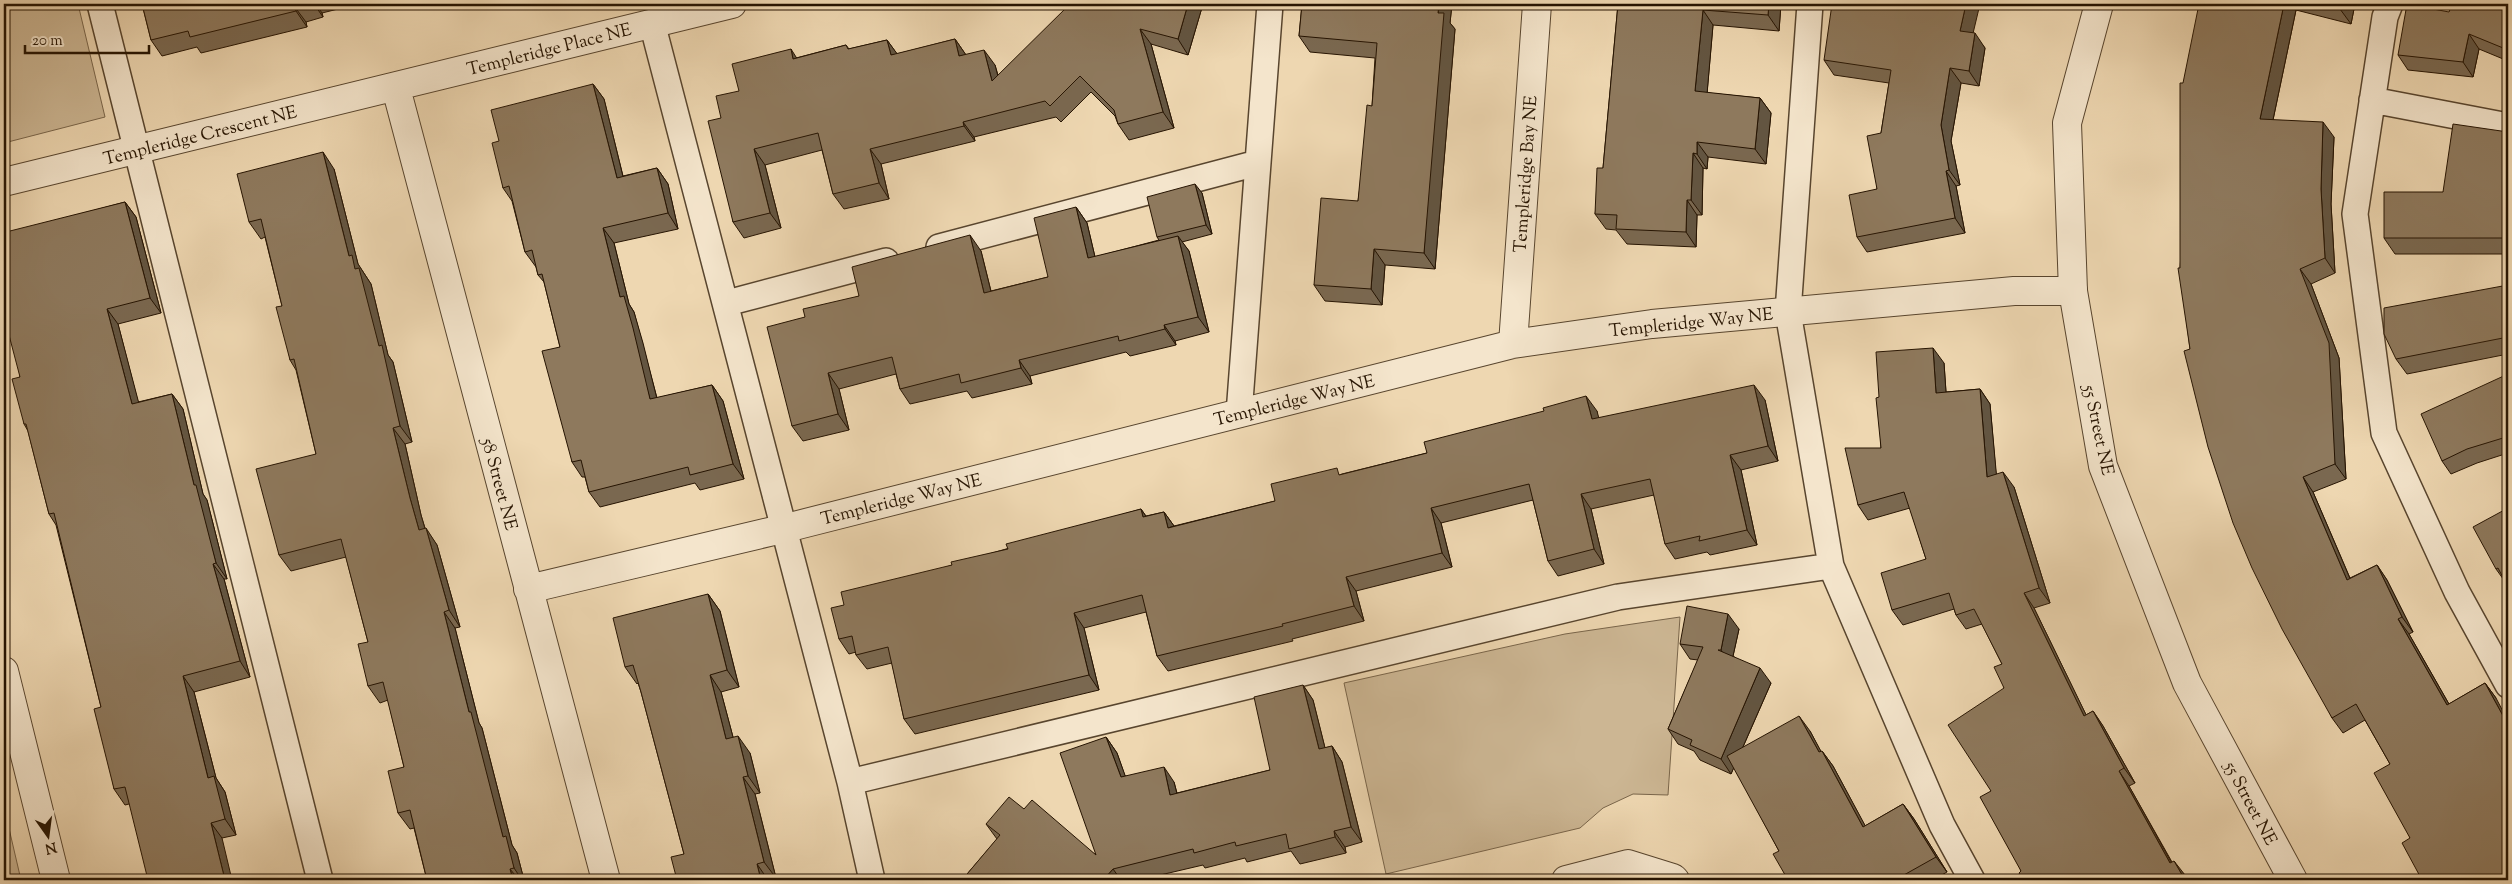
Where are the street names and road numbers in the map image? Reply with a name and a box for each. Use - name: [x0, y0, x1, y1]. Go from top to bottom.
- street label: Templeridge Place NE: [464, 18, 635, 84]
- street label: Templeridge Bay NE: [1509, 95, 1545, 254]
- street label: Templeridge Crescent NE: [101, 100, 300, 174]
- street label: Templeridge Way NE: [1608, 302, 1775, 346]
- street label: Templeridge Way NE: [1211, 369, 1378, 435]
- street label: 55 Street NE: [2075, 382, 2119, 478]
- street label: 58 Street NE: [473, 435, 523, 534]
- street label: Templeridge Way NE: [818, 468, 985, 534]
- street label: 55 Street NE: [2216, 756, 2282, 851]

